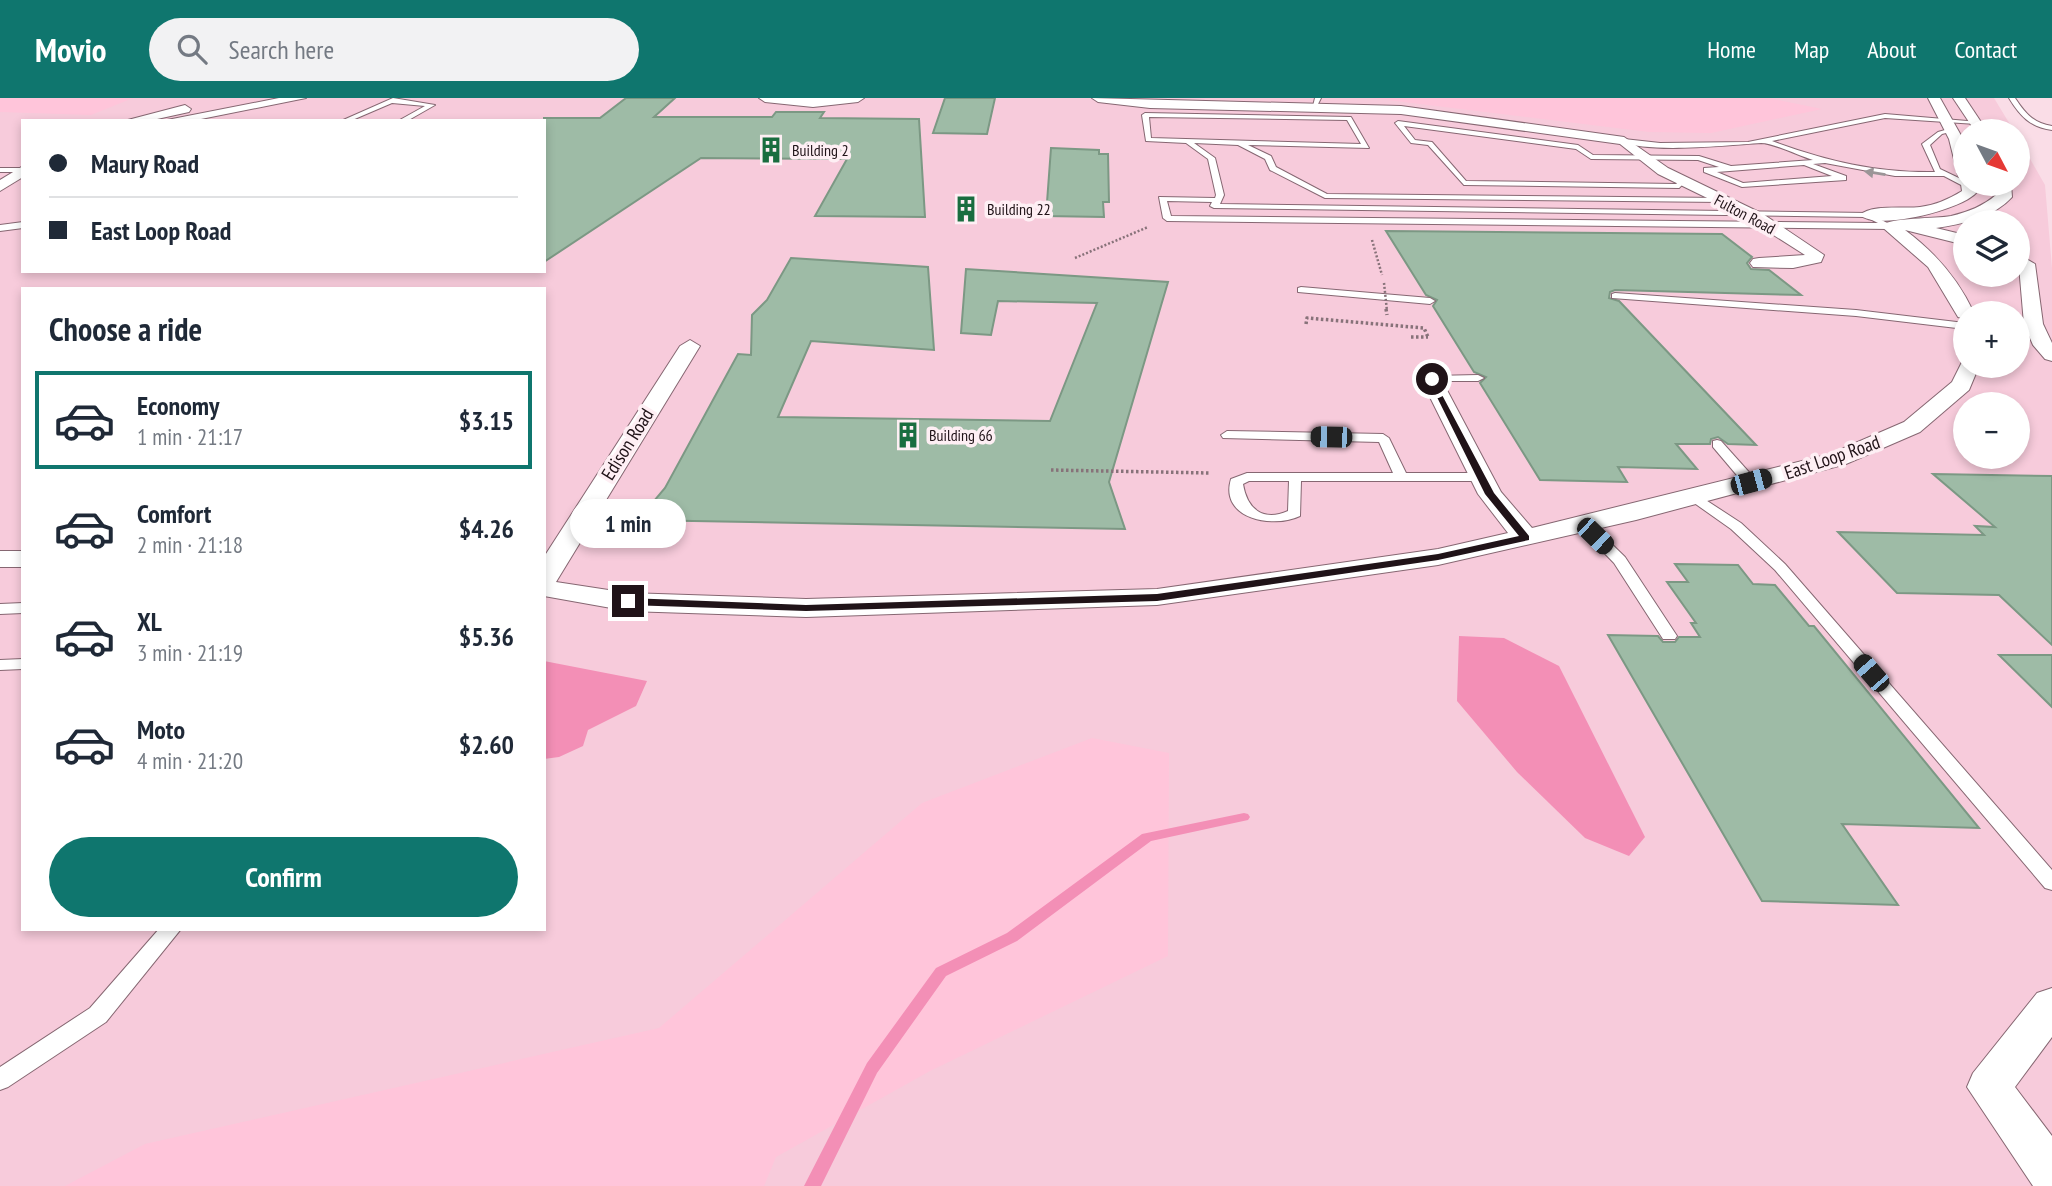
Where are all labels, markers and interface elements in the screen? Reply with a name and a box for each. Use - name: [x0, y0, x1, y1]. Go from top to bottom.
- search box: [149, 18, 639, 81]
- text: Movio: [35, 28, 107, 71]
- icon: search: [173, 30, 211, 68]
- text: Search here: [229, 33, 334, 66]
- text: Home: [1707, 34, 1756, 65]
- text: Map: [1794, 34, 1829, 65]
- text: About: [1867, 34, 1916, 65]
- text: Contact: [1954, 34, 2017, 65]
- north arrow: [1953, 119, 2030, 196]
- map controls: [1953, 119, 2030, 469]
- building icon: Building 2: [756, 135, 786, 165]
- place label: Building 2: [792, 140, 849, 160]
- text: Maury Road: [91, 147, 199, 180]
- one-way arrow: [1864, 167, 1886, 178]
- street label: Fulton Road: [1711, 190, 1779, 238]
- building icon: Building 22: [951, 194, 981, 224]
- place label: Building 22: [987, 199, 1051, 219]
- button: layers: [1953, 210, 2030, 287]
- text: East Loop Road: [91, 214, 231, 247]
- button: +: [1953, 301, 2030, 378]
- text: Choose a ride: [49, 308, 202, 350]
- route start: [1416, 363, 1448, 395]
- icon: car: [53, 389, 116, 452]
- text: Economy: [137, 389, 219, 422]
- button: −: [1953, 392, 2030, 469]
- text: $3.15: [459, 404, 514, 437]
- street label: Edison Road: [596, 404, 658, 484]
- building icon: Building 66: [893, 420, 923, 450]
- text: 1 min · 21:17: [137, 422, 243, 451]
- place label: Building 66: [929, 425, 993, 445]
- car: [1310, 426, 1353, 448]
- street label: East Loop Road: [1781, 429, 1883, 485]
- car: [1728, 466, 1775, 498]
- icon: car: [53, 497, 116, 560]
- text: Comfort: [137, 497, 211, 530]
- callout: 1 min: [570, 500, 686, 548]
- text: 1 min: [605, 509, 651, 538]
- text: $4.26: [459, 512, 514, 545]
- car: [1573, 514, 1618, 558]
- text: 2 min · 21:18: [137, 530, 243, 559]
- route end: [612, 585, 644, 617]
- icon: car: [53, 605, 116, 668]
- text: XL: [137, 605, 162, 638]
- text: $5.36: [459, 620, 514, 653]
- text: 3 min · 21:19: [137, 638, 243, 667]
- car: [1850, 650, 1893, 696]
- icon: car: [53, 713, 116, 776]
- text: Moto: [137, 713, 185, 746]
- text: $2.60: [459, 728, 514, 761]
- text: 4 min · 21:20: [137, 746, 243, 775]
- button: Confirm: [49, 837, 518, 917]

